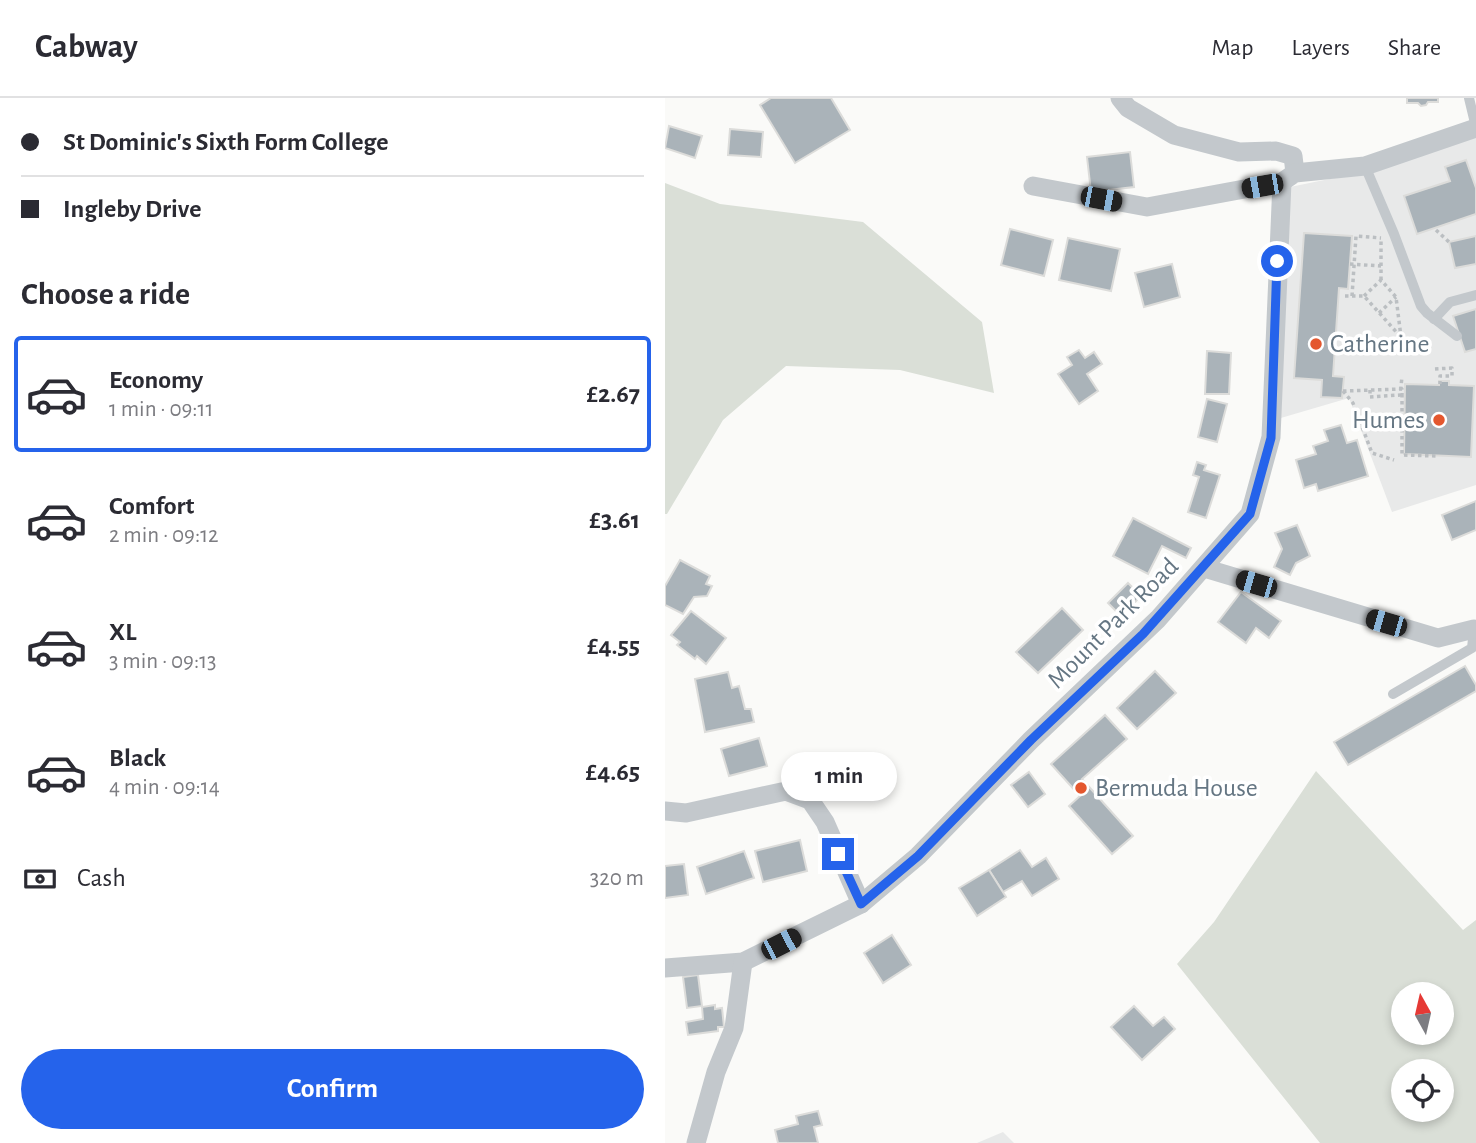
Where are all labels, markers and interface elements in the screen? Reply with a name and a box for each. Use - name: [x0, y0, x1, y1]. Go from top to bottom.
- text: Cabway: [35, 31, 138, 64]
- text: Map: [1211, 36, 1253, 60]
- text: Layers: [1291, 36, 1350, 60]
- text: Share: [1388, 36, 1441, 60]
- text: St Dominic's Sixth Form College: [63, 129, 388, 155]
- car: [1240, 172, 1285, 200]
- car: [1079, 185, 1124, 213]
- text: Ingleby Drive: [63, 196, 201, 222]
- route start: [1261, 245, 1293, 277]
- text: Choose a ride: [21, 278, 190, 310]
- place label: Catherine: [1330, 331, 1429, 357]
- marker: Catherine: [1308, 336, 1324, 352]
- icon: car: [25, 363, 88, 426]
- text: Economy: [109, 367, 203, 393]
- text: £2.67: [586, 381, 640, 407]
- text: 1 min · 09:11: [109, 398, 213, 421]
- place label: Humes: [1352, 407, 1425, 433]
- marker: Humes: [1431, 412, 1447, 428]
- icon: car: [25, 489, 88, 552]
- text: Comfort: [109, 493, 194, 519]
- text: £3.61: [589, 507, 640, 533]
- text: 2 min · 09:12: [109, 524, 219, 547]
- street label: Mount Park Road: [1043, 553, 1183, 693]
- car: [1233, 568, 1280, 600]
- car: [1363, 607, 1410, 639]
- icon: car: [25, 615, 88, 678]
- text: XL: [109, 619, 136, 645]
- text: £4.55: [587, 633, 640, 659]
- text: 3 min · 09:13: [109, 650, 217, 673]
- icon: car: [25, 741, 88, 804]
- text: Black: [109, 745, 166, 771]
- callout: 1 min: [780, 752, 896, 802]
- text: £4.65: [586, 759, 640, 785]
- text: 1 min: [815, 765, 863, 788]
- place label: Bermuda House: [1095, 775, 1258, 801]
- text: 4 min · 09:14: [109, 776, 220, 799]
- marker: Bermuda House: [1073, 780, 1089, 796]
- route end: [822, 838, 854, 870]
- icon: cash: [21, 860, 59, 898]
- text: Cash: [77, 865, 126, 891]
- text: 320 m: [590, 867, 644, 890]
- car: [758, 925, 805, 963]
- north arrow: [1391, 982, 1454, 1045]
- map controls: [1391, 982, 1454, 1122]
- button: Confirm: [21, 1049, 644, 1129]
- button: locate: [1391, 1059, 1454, 1122]

